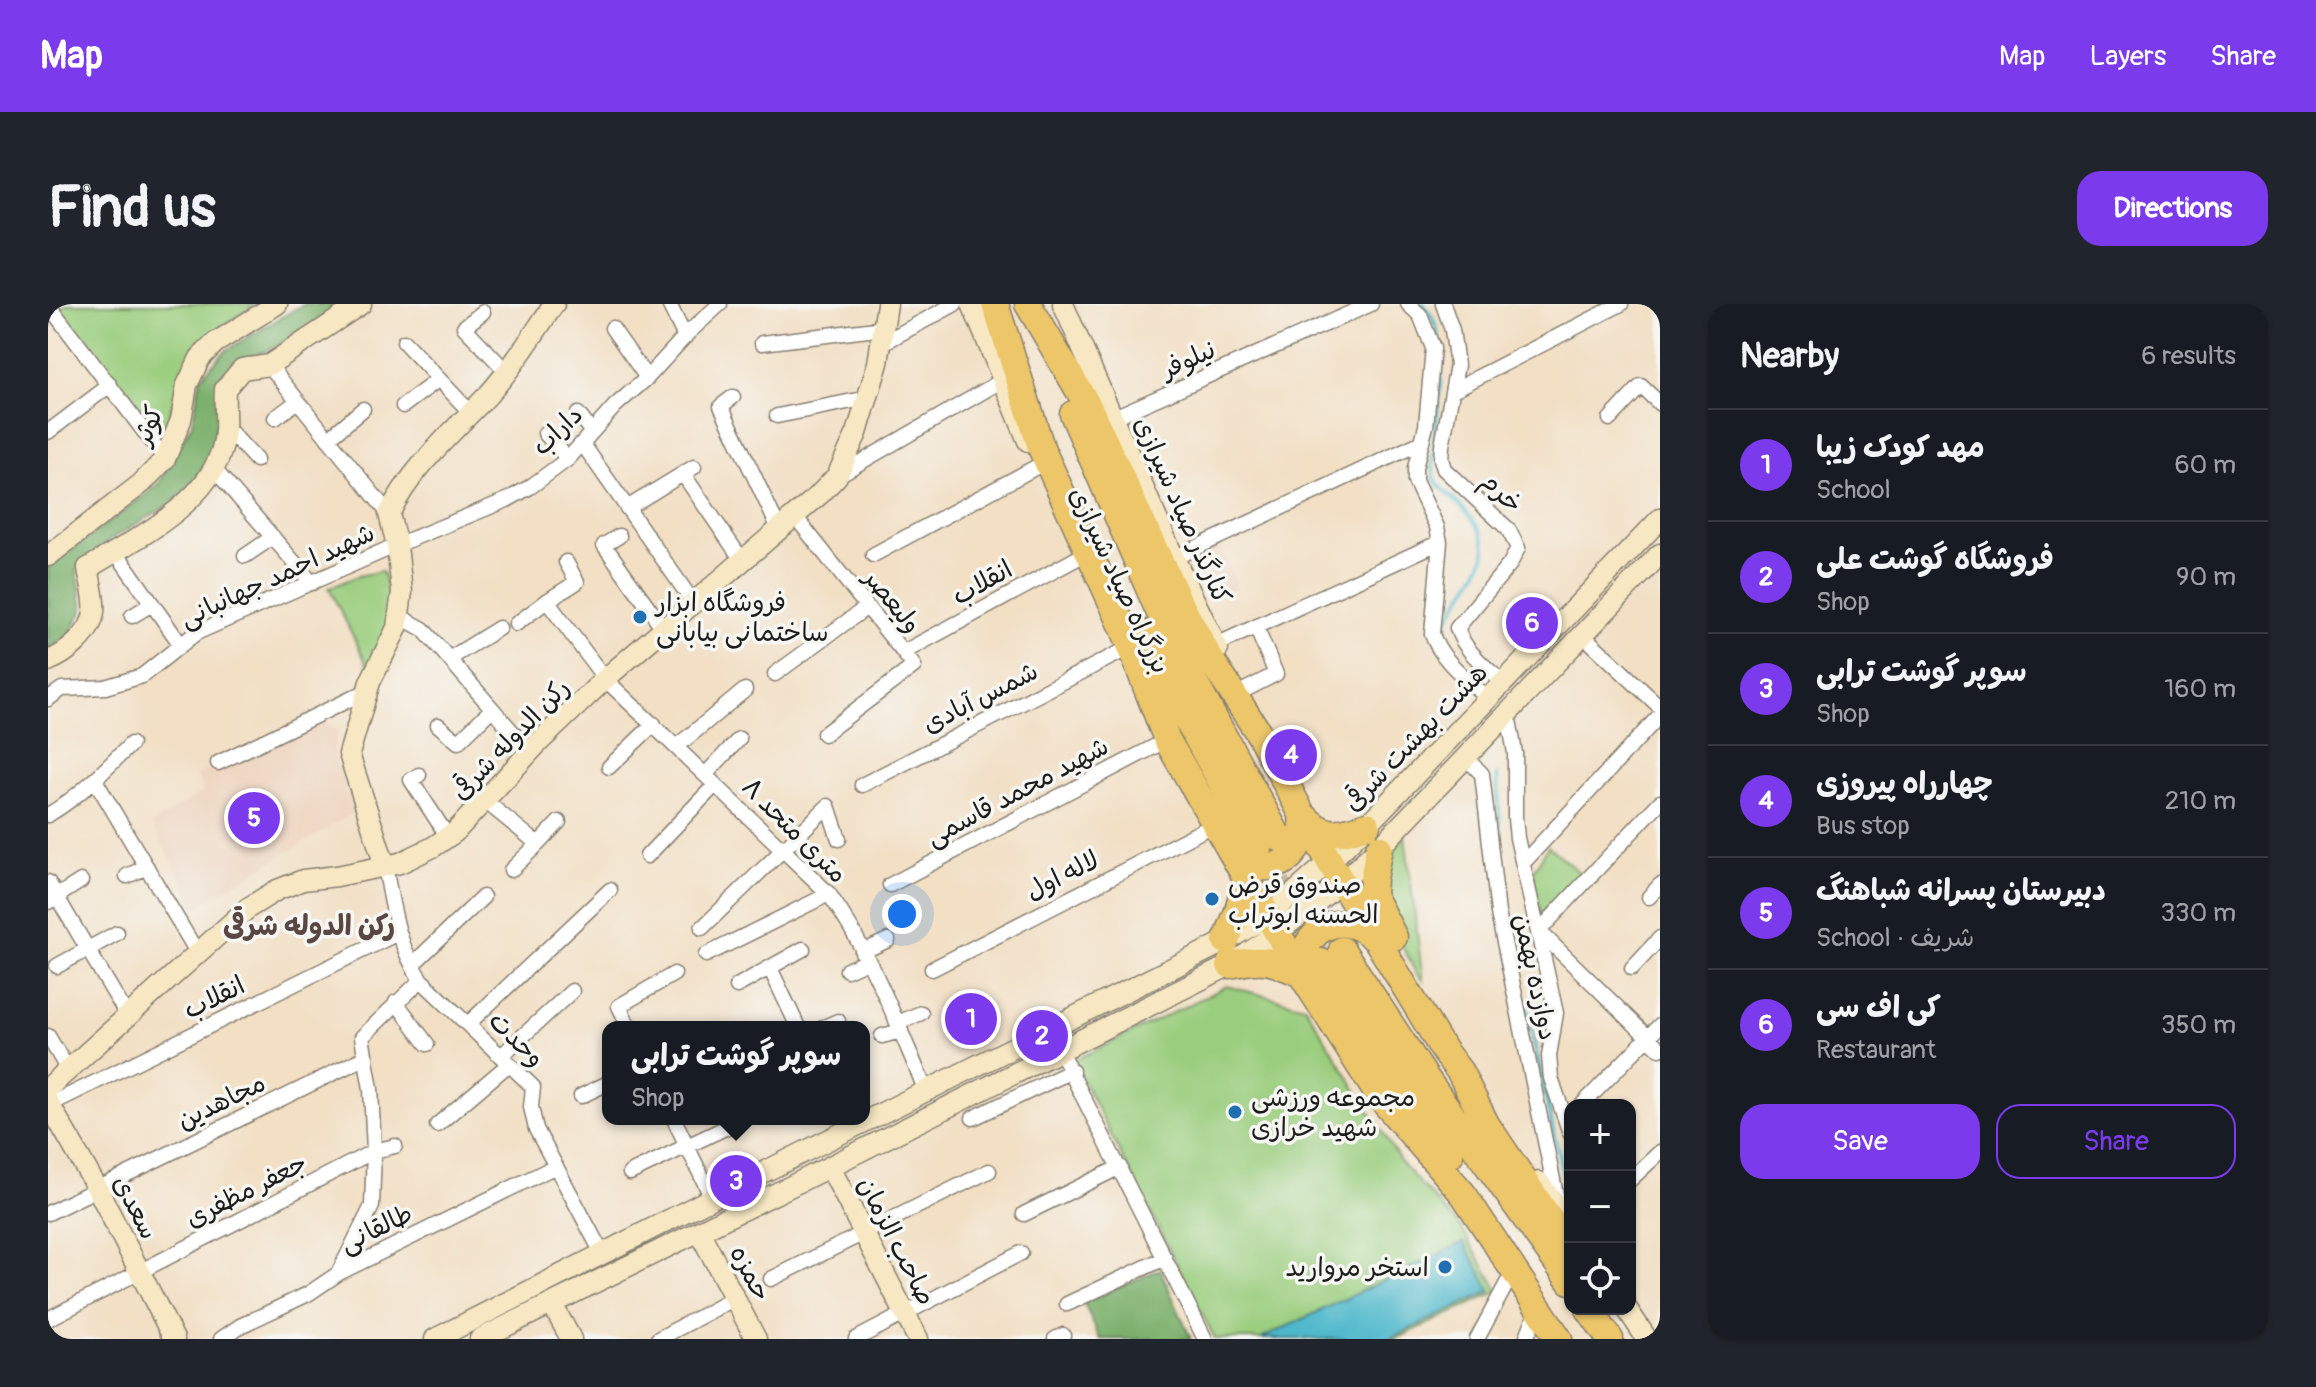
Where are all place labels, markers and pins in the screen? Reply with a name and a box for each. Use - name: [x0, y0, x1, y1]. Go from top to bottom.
- place label: فروشگاه ابزار ساختمانی بیابانی: [654, 587, 829, 649]
- pin: 6: [1506, 593, 1558, 653]
- marker: فروشگاه ابزار ساختمانی بیابانی: [631, 608, 649, 626]
- pin: 4: [1265, 725, 1317, 785]
- pin: 5: [228, 788, 280, 848]
- place label: صندوق قرض الحسنه ابوتراب: [1228, 869, 1379, 931]
- marker: صندوق قرض الحسنه ابوتراب: [1203, 890, 1221, 908]
- pin: 1: [945, 989, 997, 1049]
- pin: 2: [1016, 1006, 1068, 1066]
- place label: مجموعه ورزشی شهید خرازی: [1251, 1082, 1415, 1144]
- marker: مجموعه ورزشی شهید خرازی: [1226, 1103, 1244, 1121]
- pin: 3: [710, 1151, 762, 1211]
- place label: استخر مروارید: [1285, 1252, 1429, 1284]
- marker: استخر مروارید: [1436, 1258, 1454, 1276]

